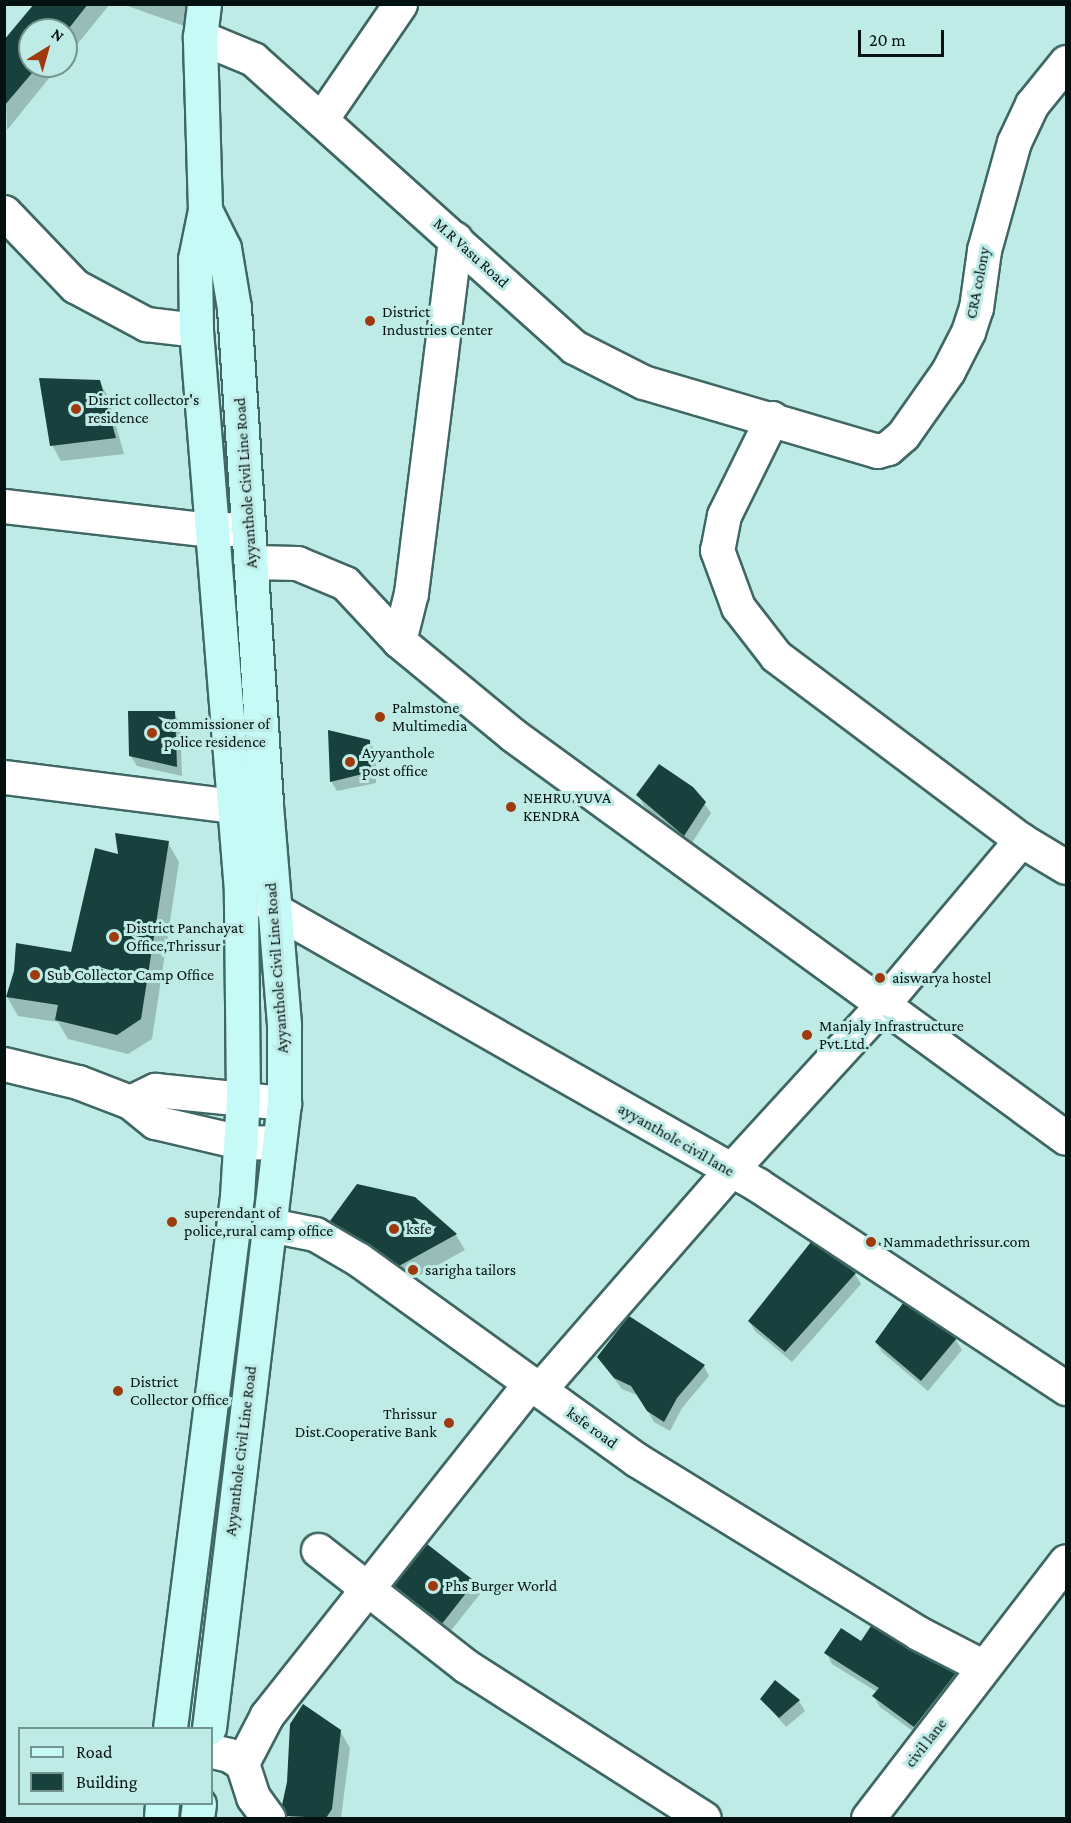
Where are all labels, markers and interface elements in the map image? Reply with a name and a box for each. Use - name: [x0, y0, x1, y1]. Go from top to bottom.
- north arrow: [18, 18, 78, 78]
- scale bar: [861, 18, 946, 56]
- text: N: [48, 25, 67, 45]
- text: 20 m: [869, 30, 906, 50]
- street label: M.R Vasu Road: [429, 214, 513, 292]
- street label: CRA colony: [962, 246, 994, 320]
- place label: District Industries Center: [382, 302, 493, 340]
- marker: District Industries Center: [363, 314, 377, 328]
- place label: Disrict collector's residence: [88, 390, 199, 428]
- street label: Ayyanthole Civil Line Road: [230, 397, 262, 569]
- marker: Disrict collector's residence: [69, 402, 83, 416]
- place label: Palmstone Multimedia: [392, 698, 467, 736]
- marker: Palmstone Multimedia: [373, 710, 387, 724]
- place label: commissioner of police residence: [164, 714, 270, 752]
- marker: commissioner of police residence: [145, 726, 159, 740]
- place label: Ayyanthole post office: [362, 743, 435, 781]
- marker: Ayyanthole post office: [343, 755, 357, 769]
- place label: NEHRU YUVA KENDRA: [523, 788, 611, 826]
- marker: NEHRU YUVA KENDRA: [504, 800, 518, 814]
- street label: Ayyanthole Civil Line Road: [261, 882, 293, 1054]
- place label: District Panchayat Office,Thrissur: [126, 918, 243, 956]
- marker: District Panchayat Office,Thrissur: [107, 930, 121, 944]
- place label: Sub Collector Camp Office: [47, 965, 214, 985]
- marker: Sub Collector Camp Office: [28, 968, 42, 982]
- place label: aiswarya hostel: [892, 968, 991, 988]
- marker: aiswarya hostel: [873, 971, 887, 985]
- place label: Manjaly Infrastructure Pvt.Ltd.: [819, 1016, 964, 1054]
- marker: Manjaly Infrastructure Pvt.Ltd.: [800, 1028, 814, 1042]
- street label: ayyanthole civil lane: [614, 1099, 738, 1181]
- place label: superendant of police,rural camp office: [184, 1203, 333, 1241]
- marker: superendant of police,rural camp office: [165, 1215, 179, 1229]
- place label: ksfe: [406, 1219, 432, 1239]
- marker: ksfe: [387, 1222, 401, 1236]
- place label: Nammadethrissur.com: [883, 1232, 1030, 1252]
- marker: Nammadethrissur.com: [864, 1235, 878, 1249]
- place label: sarigha tailors: [425, 1260, 516, 1280]
- marker: sarigha tailors: [406, 1263, 420, 1277]
- street label: Ayyanthole Civil Line Road: [221, 1365, 261, 1537]
- place label: District Collector Office: [130, 1372, 229, 1410]
- marker: District Collector Office: [111, 1384, 125, 1398]
- street label: ksfe road: [563, 1403, 621, 1453]
- place label: Thrissur Dist.Cooperative Bank: [295, 1404, 437, 1442]
- marker: Thrissur Dist.Cooperative Bank: [442, 1416, 456, 1430]
- place label: Phs Burger World: [445, 1576, 557, 1596]
- marker: Phs Burger World: [426, 1579, 440, 1593]
- street label: civil lane: [901, 1715, 951, 1771]
- legend: [18, 1727, 213, 1805]
- text: Road: [76, 1742, 113, 1762]
- text: Building: [76, 1772, 137, 1792]

